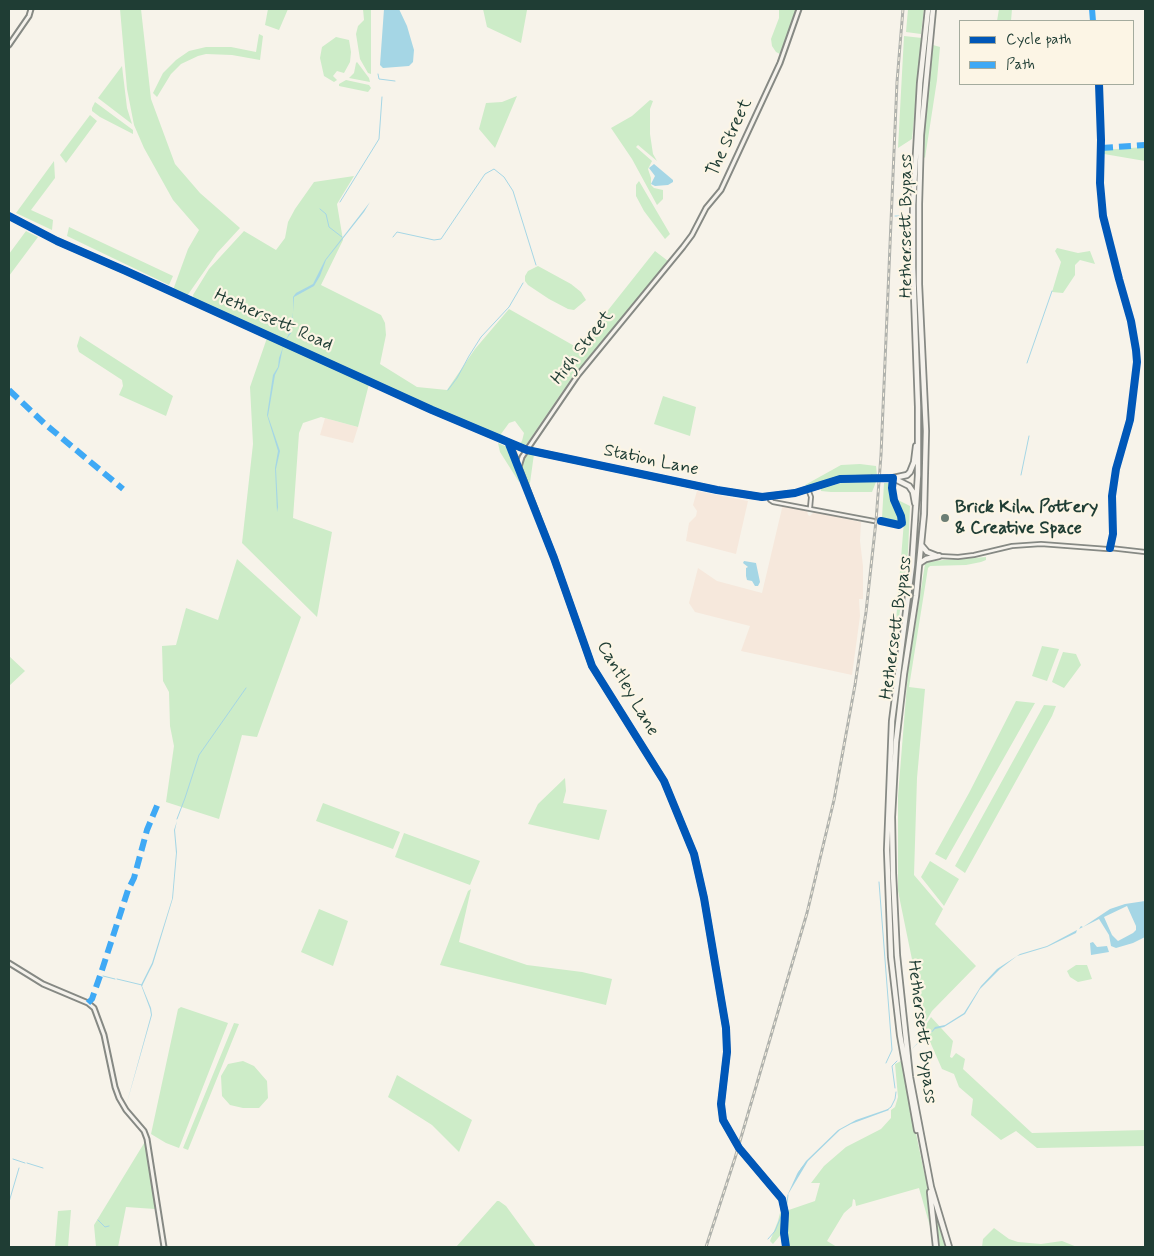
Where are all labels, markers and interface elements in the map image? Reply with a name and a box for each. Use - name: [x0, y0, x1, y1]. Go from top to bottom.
- legend: [959, 20, 1134, 85]
- text: Cycle path: [1006, 30, 1071, 50]
- text: Path: [1006, 55, 1035, 75]
- street label: The Street: [703, 96, 757, 180]
- street label: Hethersett Bypass: [896, 154, 918, 298]
- street label: Hethersett Road: [210, 285, 336, 357]
- street label: High Street: [547, 306, 619, 390]
- street label: Station Lane: [601, 440, 701, 482]
- place label: Brick Kiln Pottery & Creative Space: [955, 497, 1098, 540]
- marker: Brick Kiln Pottery & Creative Space: [939, 512, 951, 524]
- street label: Hethersett Bypass: [876, 555, 918, 701]
- street label: Cantley Lane: [591, 638, 663, 740]
- street label: Hethersett Bypass: [901, 959, 941, 1105]

